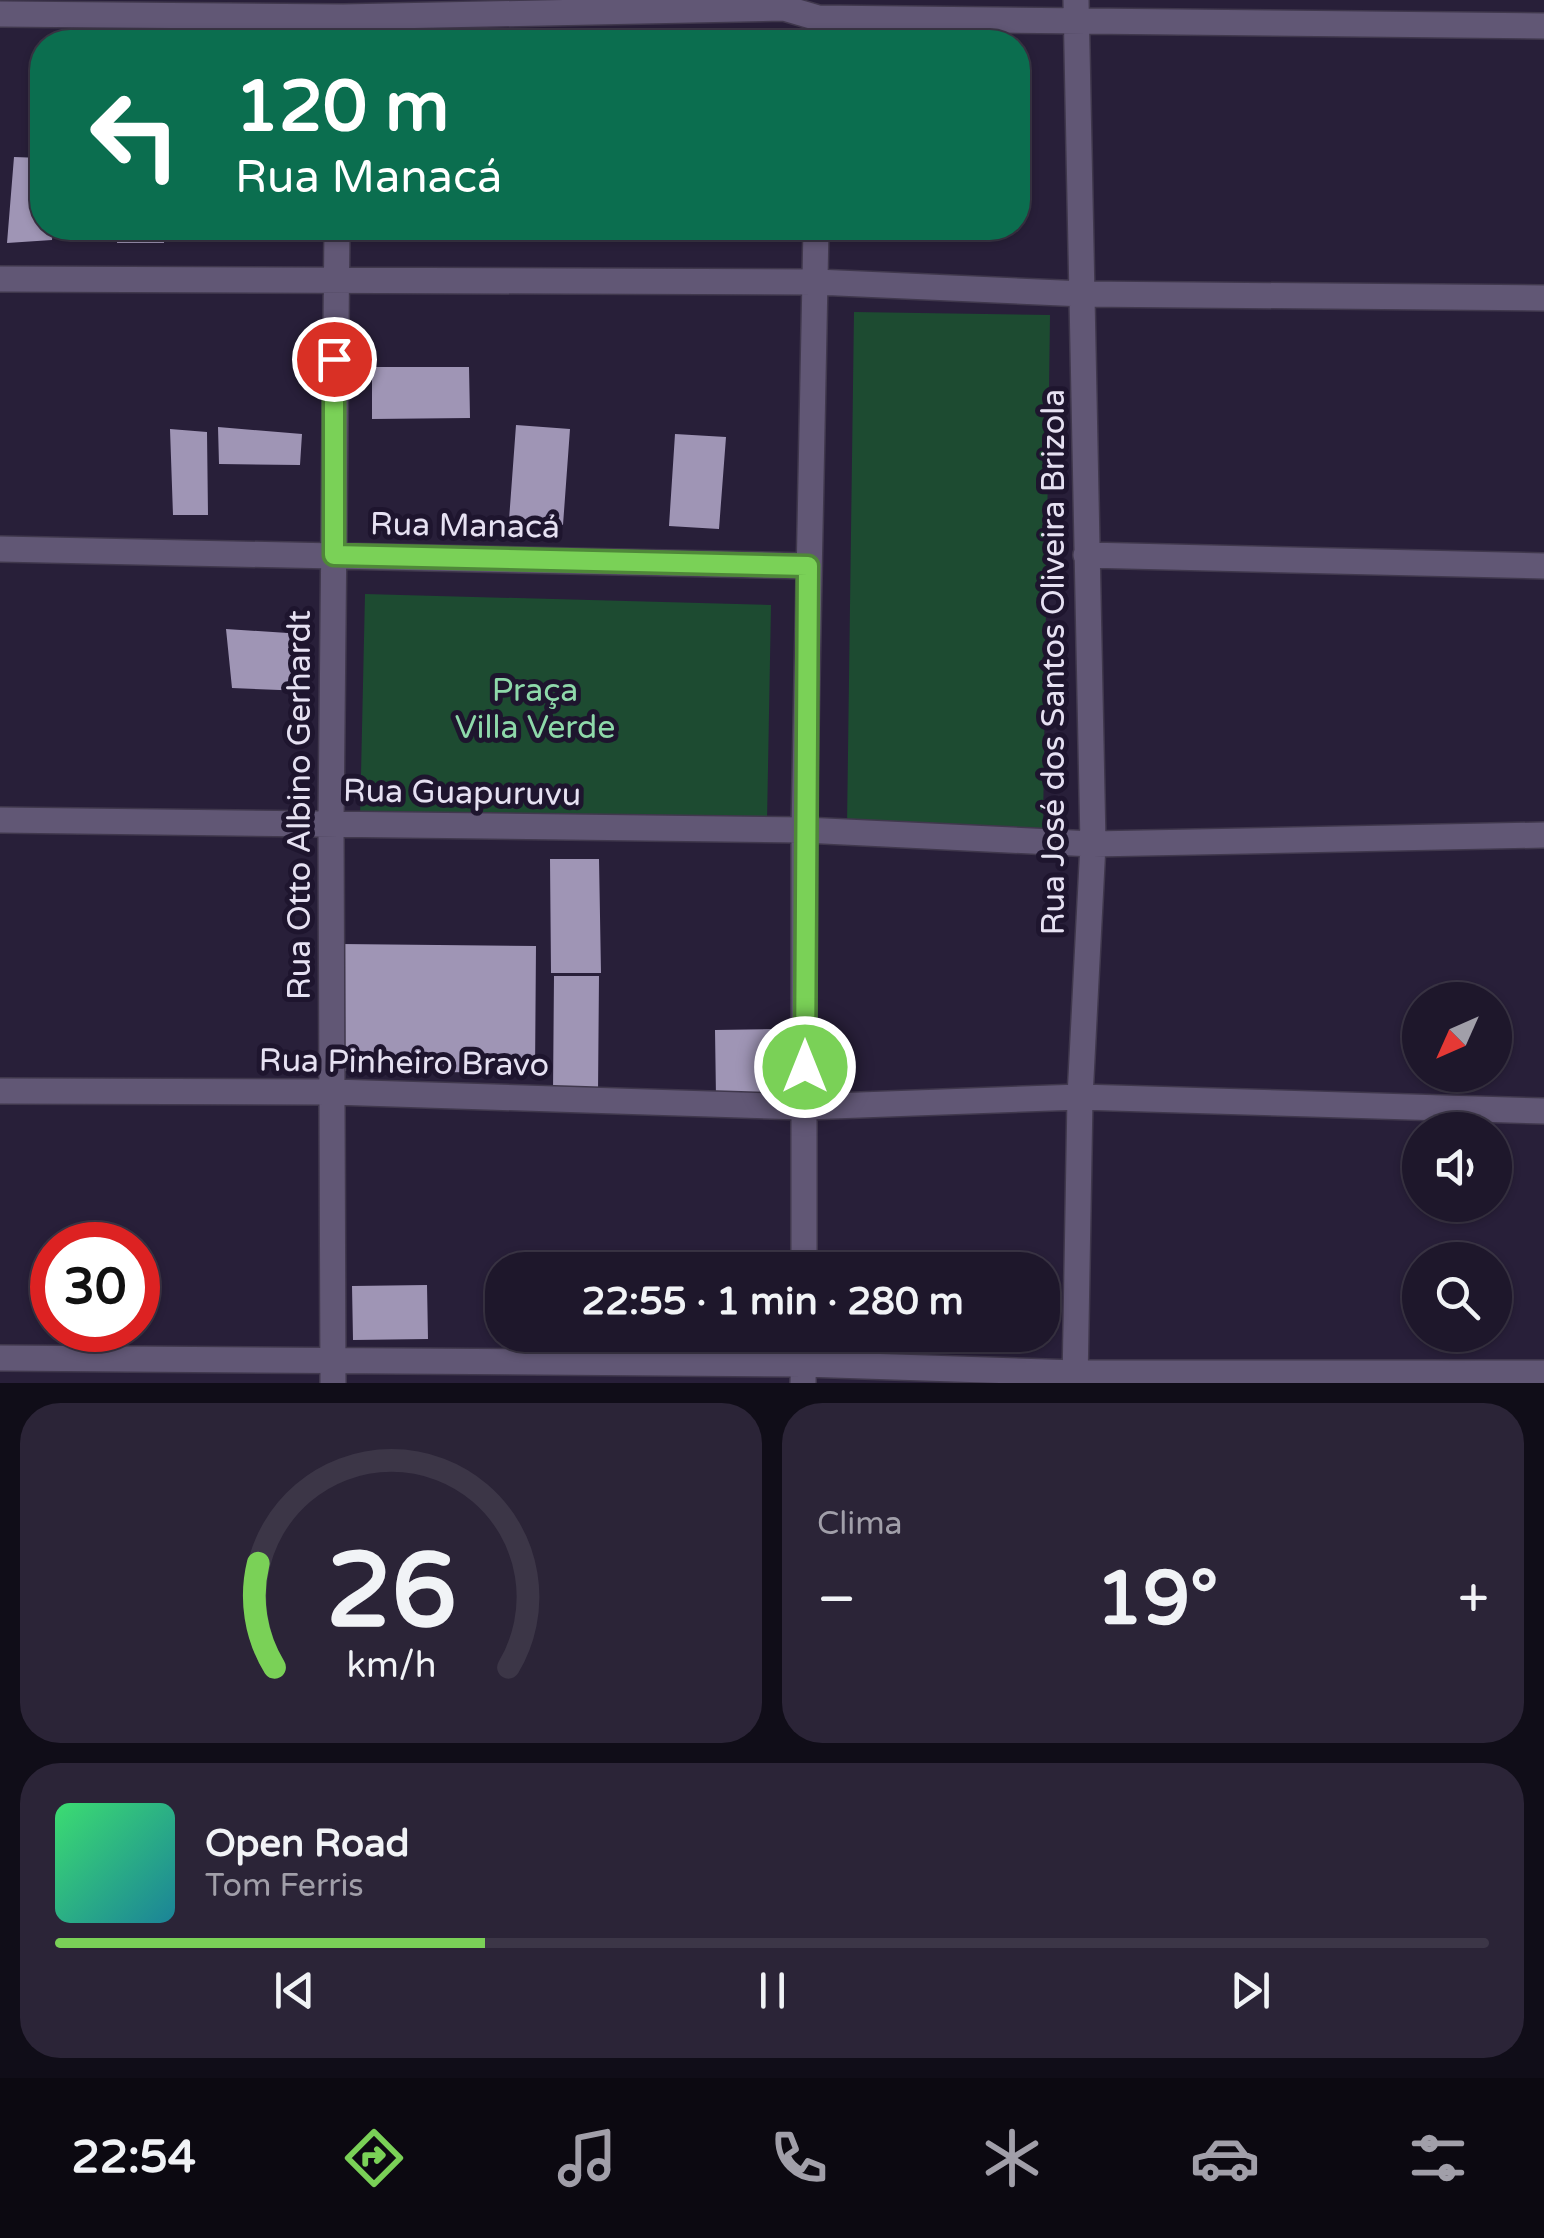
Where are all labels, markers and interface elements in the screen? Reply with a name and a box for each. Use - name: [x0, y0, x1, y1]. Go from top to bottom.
- text: 120 m: [235, 66, 449, 150]
- icon: left: [70, 70, 200, 200]
- text: Rua Manacá: [235, 151, 502, 205]
- pin: [292, 317, 377, 402]
- icon: arrive: [307, 332, 362, 387]
- street label: Rua José dos Santos Oliveira Brizola: [1035, 389, 1073, 935]
- street label: Rua Manacá: [370, 505, 560, 547]
- street label: Rua Otto Albino Gerhardt: [281, 610, 319, 1000]
- park label: Praça Villa Verde: [455, 672, 615, 747]
- street label: Rua Guapuruvu: [343, 772, 581, 814]
- north arrow: [1402, 982, 1512, 1092]
- map controls: [1402, 982, 1512, 1352]
- position arrow: [753, 1015, 857, 1119]
- street label: Rua Pinheiro Bravo: [258, 1041, 550, 1085]
- button: sound: [1402, 1112, 1512, 1222]
- speed limit sign: 30: [30, 1222, 160, 1352]
- button: search: [1402, 1242, 1512, 1352]
- text: 22:55 · 1 min · 280 m: [581, 1279, 964, 1325]
- text: Clima: [817, 1505, 903, 1543]
- text: 26: [326, 1530, 456, 1655]
- text: 19°: [1096, 1554, 1218, 1644]
- text: −: [817, 1567, 856, 1633]
- text: +: [1458, 1567, 1489, 1633]
- text: km/h: [346, 1644, 436, 1687]
- text: Open Road: [205, 1821, 410, 1867]
- text: Tom Ferris: [205, 1867, 364, 1905]
- icon: previous: [267, 1963, 322, 2018]
- icon: pause: [745, 1963, 800, 2018]
- icon: next: [1223, 1963, 1278, 2018]
- icon: directions: [339, 2123, 409, 2193]
- icon: music: [552, 2123, 622, 2193]
- icon: phone: [764, 2123, 834, 2193]
- icon: climate: [977, 2123, 1047, 2193]
- icon: car: [1190, 2123, 1260, 2193]
- icon: filters: [1403, 2123, 1473, 2193]
- text: 22:54: [71, 2131, 196, 2185]

